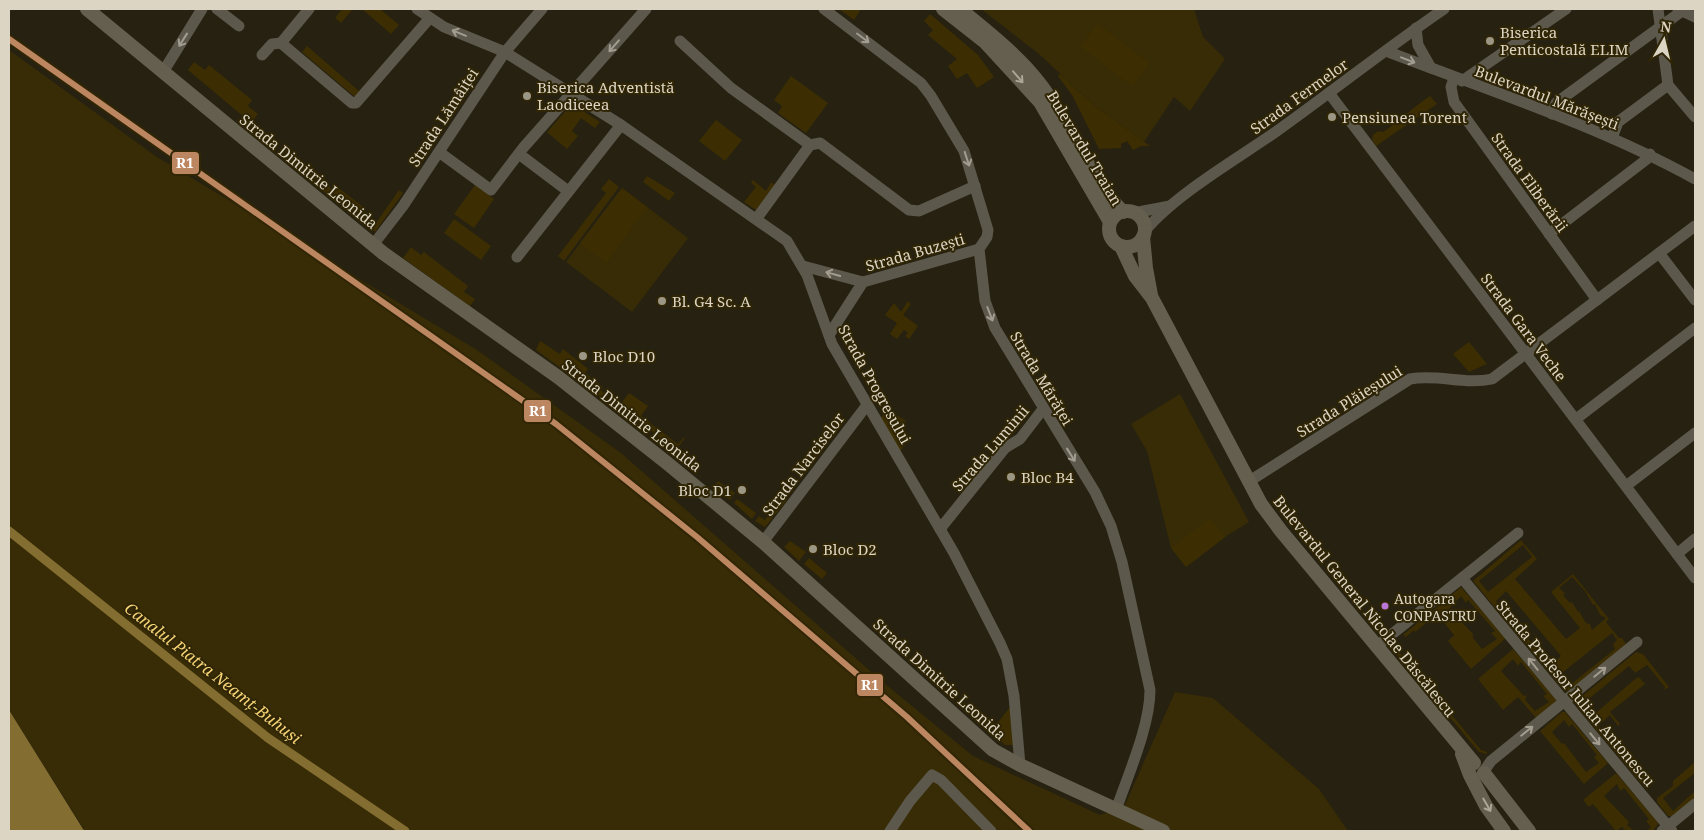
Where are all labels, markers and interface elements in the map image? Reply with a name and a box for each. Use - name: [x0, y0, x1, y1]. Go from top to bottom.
- north arrow: [1639, 15, 1689, 65]
- text: N: [1659, 16, 1673, 37]
- place label: Biserica Penticostală ELIM: [1500, 22, 1629, 59]
- one-way arrow: [452, 28, 467, 38]
- one-way arrow: [177, 33, 187, 47]
- one-way arrow: [856, 33, 870, 43]
- marker: Biserica Penticostală ELIM: [1484, 35, 1496, 47]
- one-way arrow: [608, 39, 620, 52]
- street label: Strada Fermelor: [1246, 54, 1352, 138]
- one-way arrow: [1400, 56, 1415, 65]
- street label: Bulevardul Mărășești: [1472, 60, 1622, 134]
- street label: Strada Lămâiței: [404, 64, 482, 170]
- one-way arrow: [1012, 70, 1023, 83]
- place label: Biserica Adventistă Laodiceea: [537, 77, 674, 114]
- street label: Bulevardul Traian: [1043, 87, 1127, 209]
- marker: Biserica Adventistă Laodiceea: [521, 90, 533, 102]
- place label: Pensiunea Torent: [1342, 107, 1467, 127]
- street label: Strada Dimitrie Leonida: [236, 109, 382, 233]
- marker: Pensiunea Torent: [1326, 111, 1338, 123]
- street label: Strada Eliberării: [1487, 128, 1573, 236]
- line badge: R1: [171, 151, 200, 175]
- one-way arrow: [962, 151, 972, 167]
- text: R1: [176, 153, 194, 172]
- street label: Strada Buzești: [863, 228, 967, 276]
- one-way arrow: [825, 269, 841, 278]
- street label: Strada Gara Veche: [1477, 269, 1571, 385]
- place label: Bl. G4 Sc. A: [672, 291, 751, 311]
- marker: Bl. G4 Sc. A: [656, 295, 668, 307]
- one-way arrow: [986, 306, 995, 321]
- street label: Strada Progresului: [834, 321, 916, 447]
- street label: Strada Mărăței: [1006, 327, 1078, 429]
- place label: Bloc D10: [593, 346, 655, 366]
- marker: Bloc D10: [577, 350, 589, 362]
- street label: Strada Dimitrie Leonida: [558, 354, 706, 476]
- street label: Strada Plăieșului: [1293, 360, 1406, 441]
- line badge: R1: [523, 399, 552, 423]
- text: R1: [529, 401, 547, 420]
- street label: Strada Luminii: [947, 401, 1033, 495]
- street label: Strada Narciselor: [758, 408, 848, 520]
- one-way arrow: [1067, 447, 1077, 461]
- place label: Bloc B4: [1021, 467, 1074, 487]
- marker: Bloc B4: [1005, 471, 1017, 483]
- place label: Bloc D1: [678, 480, 732, 500]
- marker: Bloc D1: [736, 484, 748, 496]
- street label: Bulevardul General Nicolae Dăscălescu: [1269, 491, 1461, 721]
- place label: Bloc D2: [823, 539, 877, 559]
- marker: Bloc D2: [807, 543, 819, 555]
- place label: Autogara CONPASTRU: [1394, 589, 1476, 625]
- street label: Strada Profesor Iulian Antonescu: [1492, 596, 1660, 791]
- water label: Canalul Piatra Neamț-Buhuși: [120, 597, 306, 749]
- marker: Autogara CONPASTRU: [1380, 601, 1390, 611]
- street label: Strada Dimitrie Leonida: [869, 614, 1011, 744]
- one-way arrow: [1527, 658, 1538, 671]
- one-way arrow: [1593, 666, 1606, 677]
- line badge: R1: [856, 673, 884, 697]
- text: R1: [861, 675, 879, 694]
- one-way arrow: [1521, 726, 1534, 737]
- one-way arrow: [1589, 732, 1600, 745]
- one-way arrow: [1482, 798, 1492, 812]

